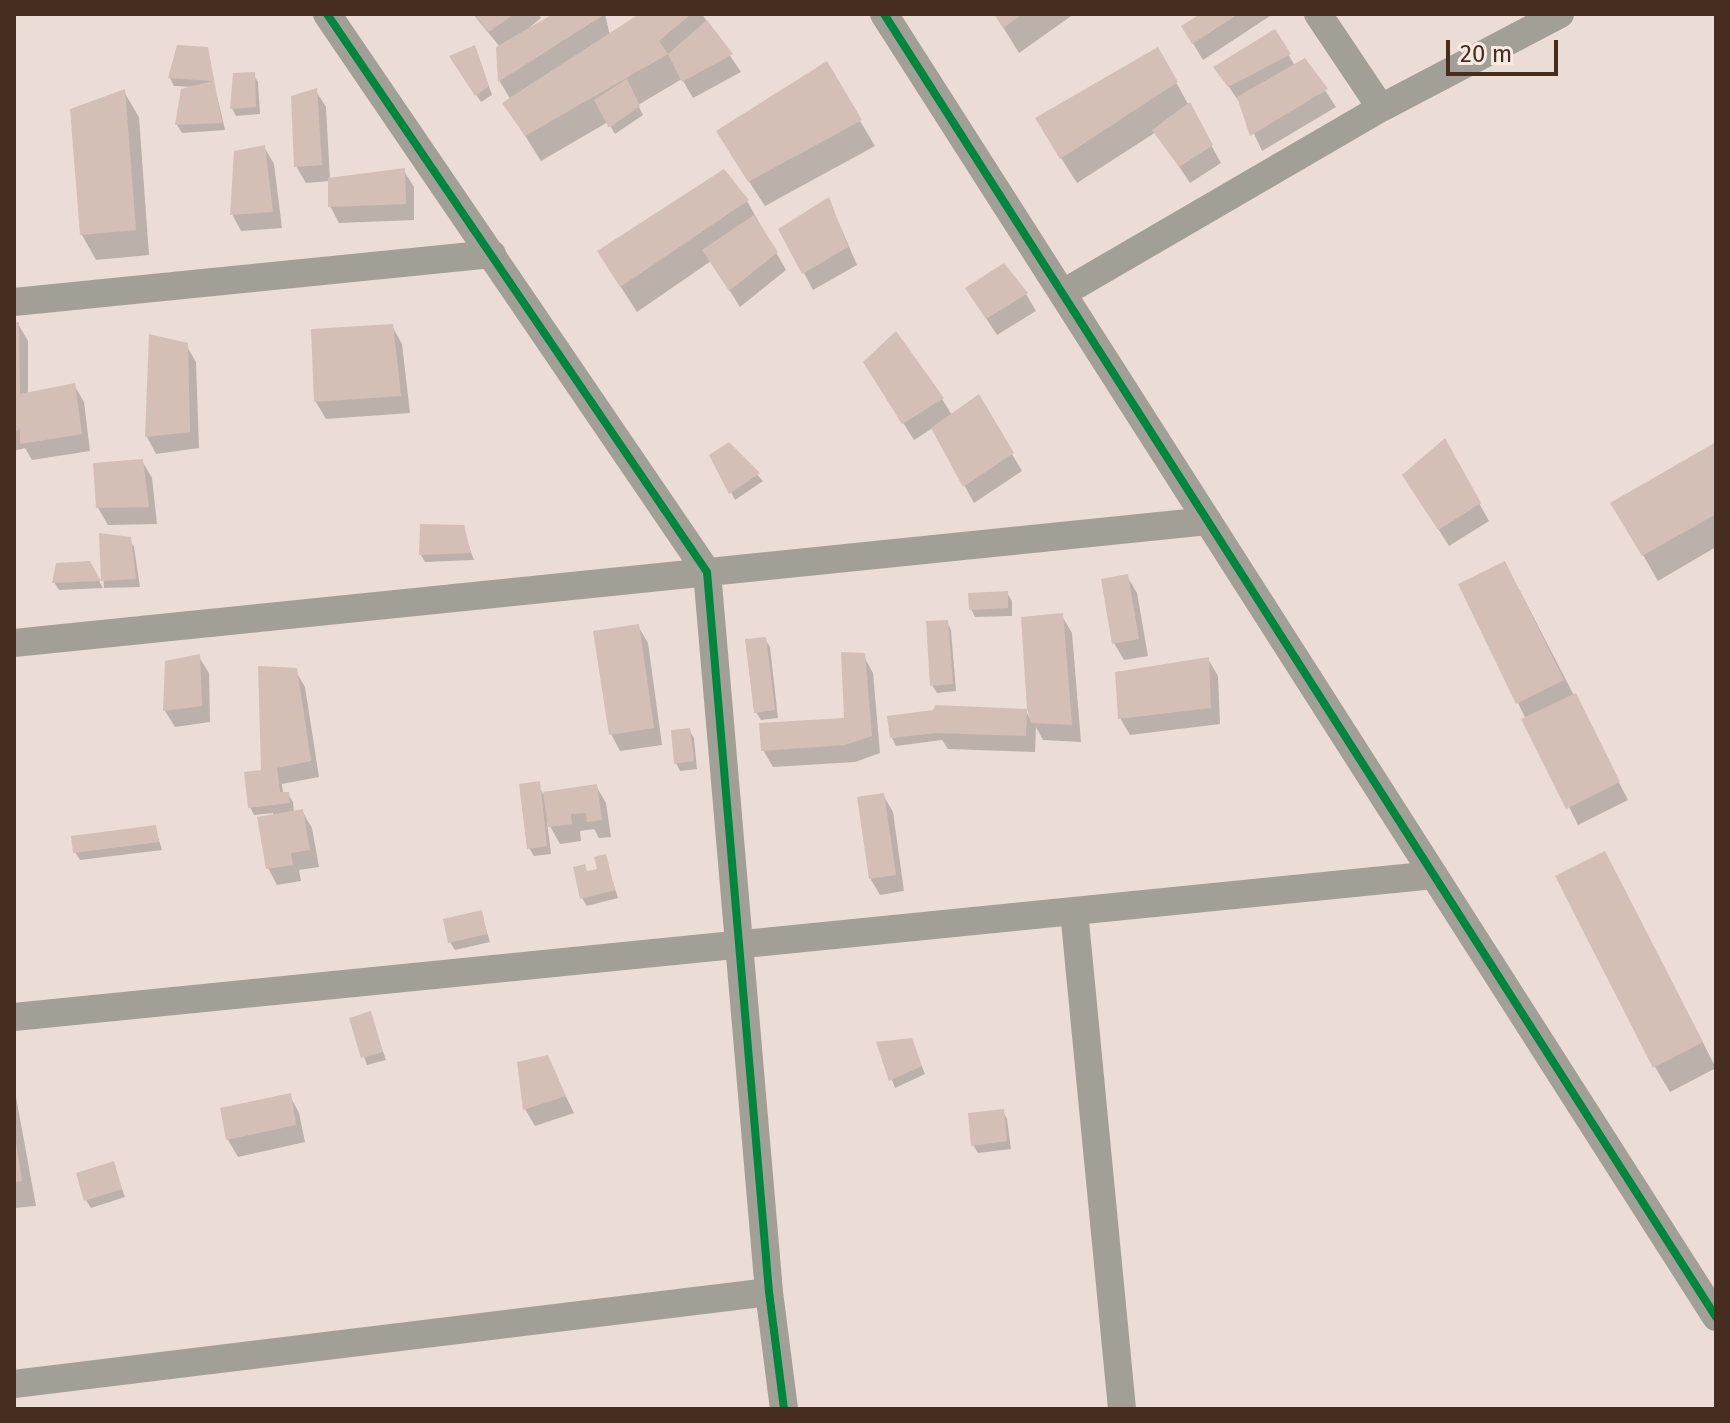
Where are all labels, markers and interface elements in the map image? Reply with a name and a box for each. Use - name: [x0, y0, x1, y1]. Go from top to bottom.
- scale bar: [1450, 24, 1562, 74]
- text: 20 m: [1460, 40, 1512, 68]

